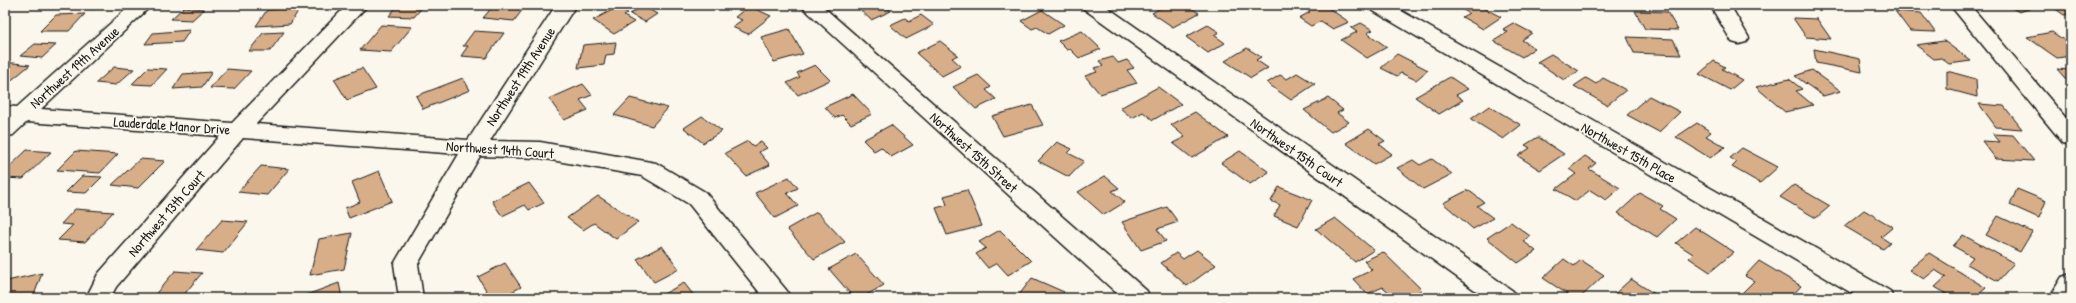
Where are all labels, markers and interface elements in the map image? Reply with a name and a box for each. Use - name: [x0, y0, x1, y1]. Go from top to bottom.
- street label: Northwest 19th Avenue: [25, 21, 123, 112]
- street label: Northwest 19th Avenue: [481, 23, 559, 129]
- street label: Northwest 15th Street: [926, 107, 1022, 197]
- street label: Lauderdale Manor Drive: [113, 111, 231, 139]
- street label: Northwest 15th Court: [1247, 113, 1347, 191]
- street label: Northwest 15th Place: [1578, 117, 1680, 187]
- street label: Northwest 14th Court: [445, 136, 555, 162]
- street label: Northwest 13th Court: [123, 165, 209, 260]

